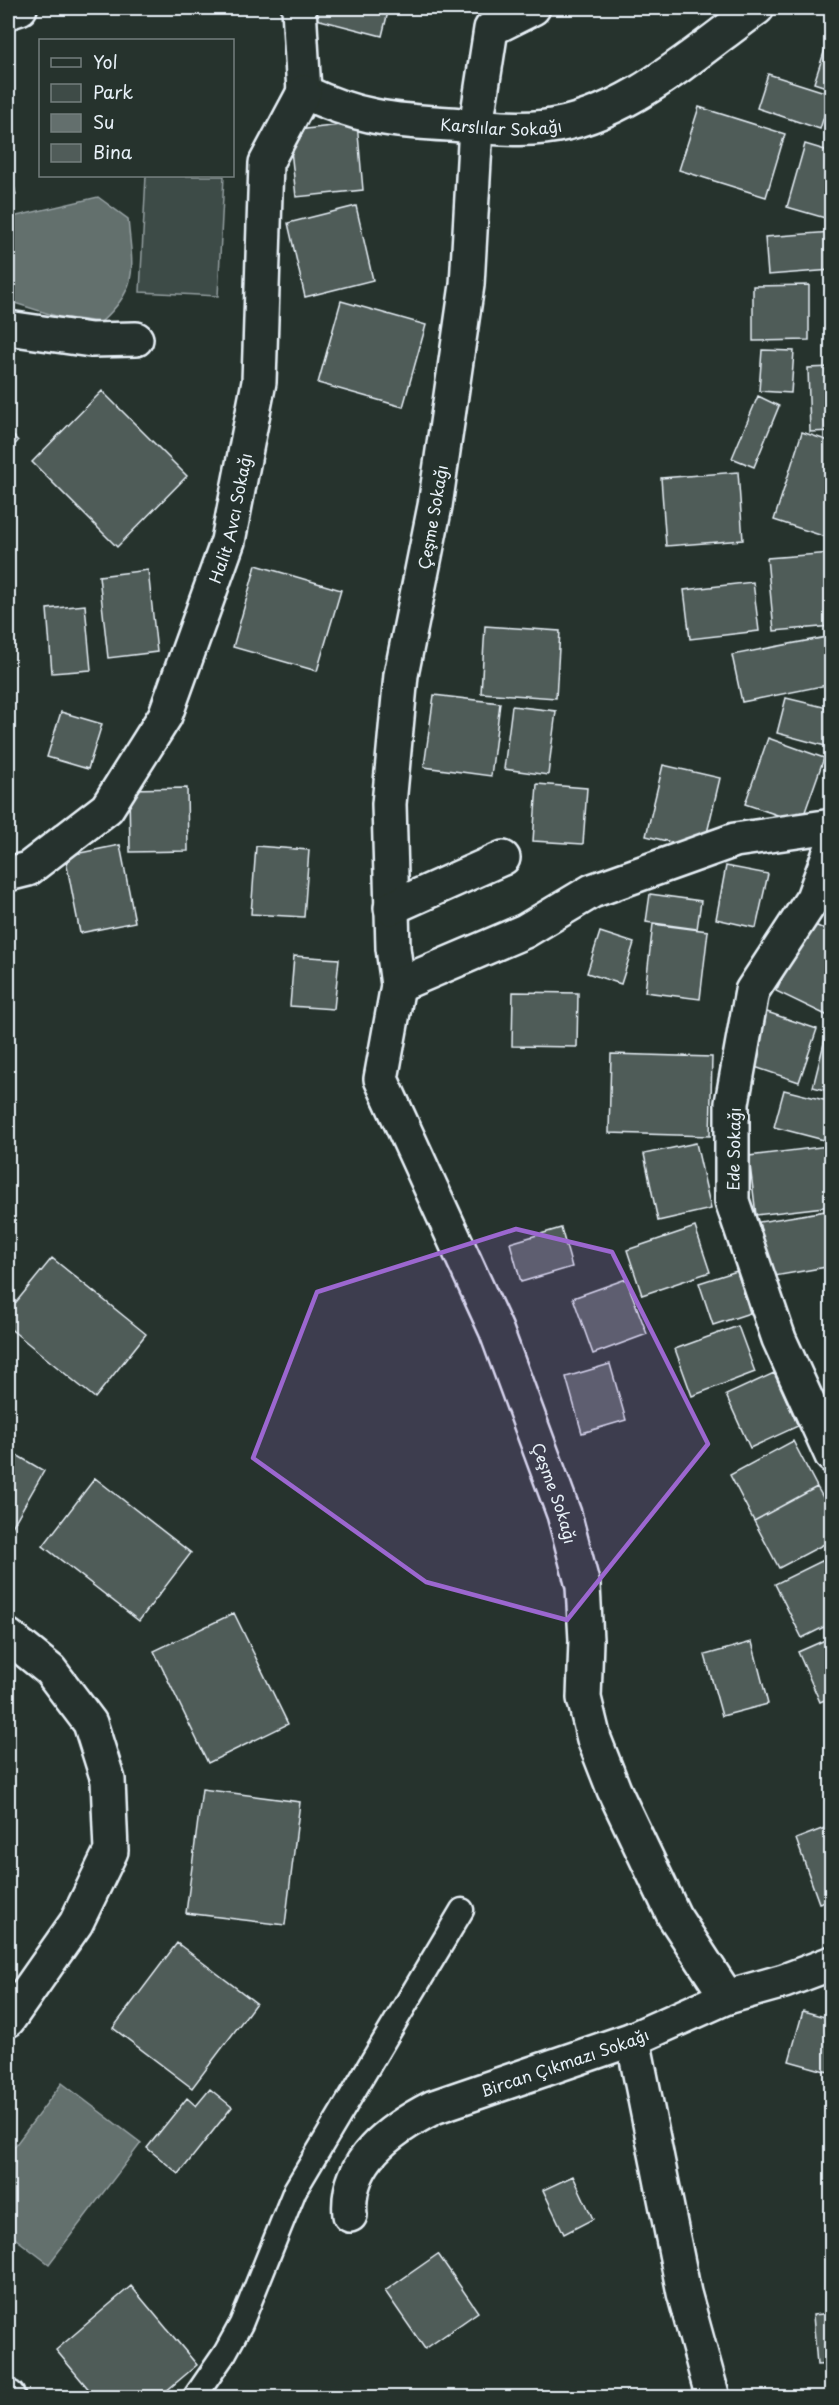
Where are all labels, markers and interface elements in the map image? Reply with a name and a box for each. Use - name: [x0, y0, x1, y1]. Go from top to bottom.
- legend: [39, 39, 234, 177]
- text: Yol: [93, 48, 118, 75]
- text: Park: [93, 78, 133, 105]
- text: Su: [93, 108, 114, 135]
- street label: Karslılar Sokağı: [440, 112, 564, 141]
- text: Bina: [93, 138, 133, 165]
- street label: Halit Avcı Sokağı: [202, 451, 257, 586]
- street label: Çeşme Sokağı: [411, 463, 453, 571]
- street label: Ede Sokağı: [720, 1107, 746, 1191]
- street label: Çeşme Sokağı: [526, 1439, 583, 1546]
- street label: Bircan Çıkmazı Sokağı: [477, 2022, 653, 2102]

